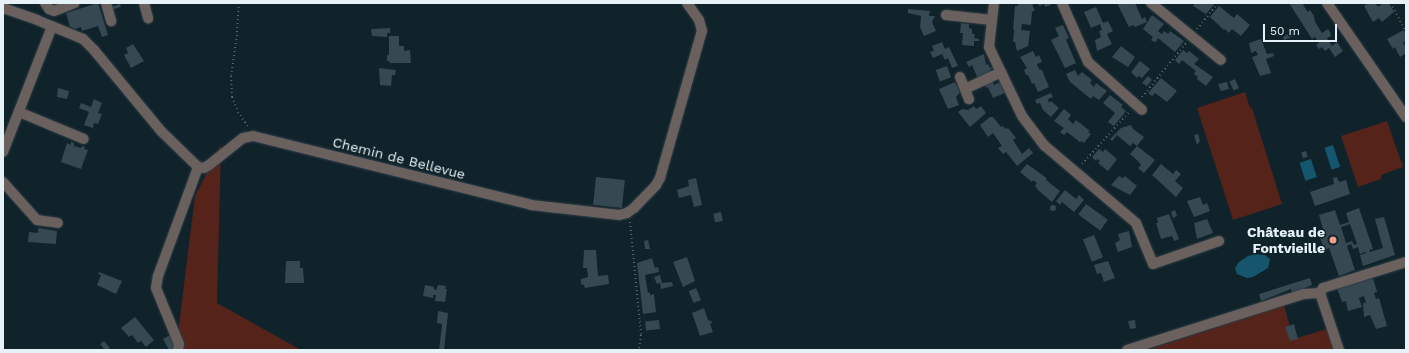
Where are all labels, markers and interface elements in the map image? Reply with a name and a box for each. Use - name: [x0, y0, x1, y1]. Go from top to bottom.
- scale bar: [1265, 16, 1339, 42]
- text: 50 m: [1270, 24, 1300, 38]
- street label: Chemin de Bellevue: [331, 133, 467, 183]
- place label: Château de Fontvieille: [1247, 224, 1325, 256]
- marker: Château de Fontvieille: [1328, 235, 1338, 245]

